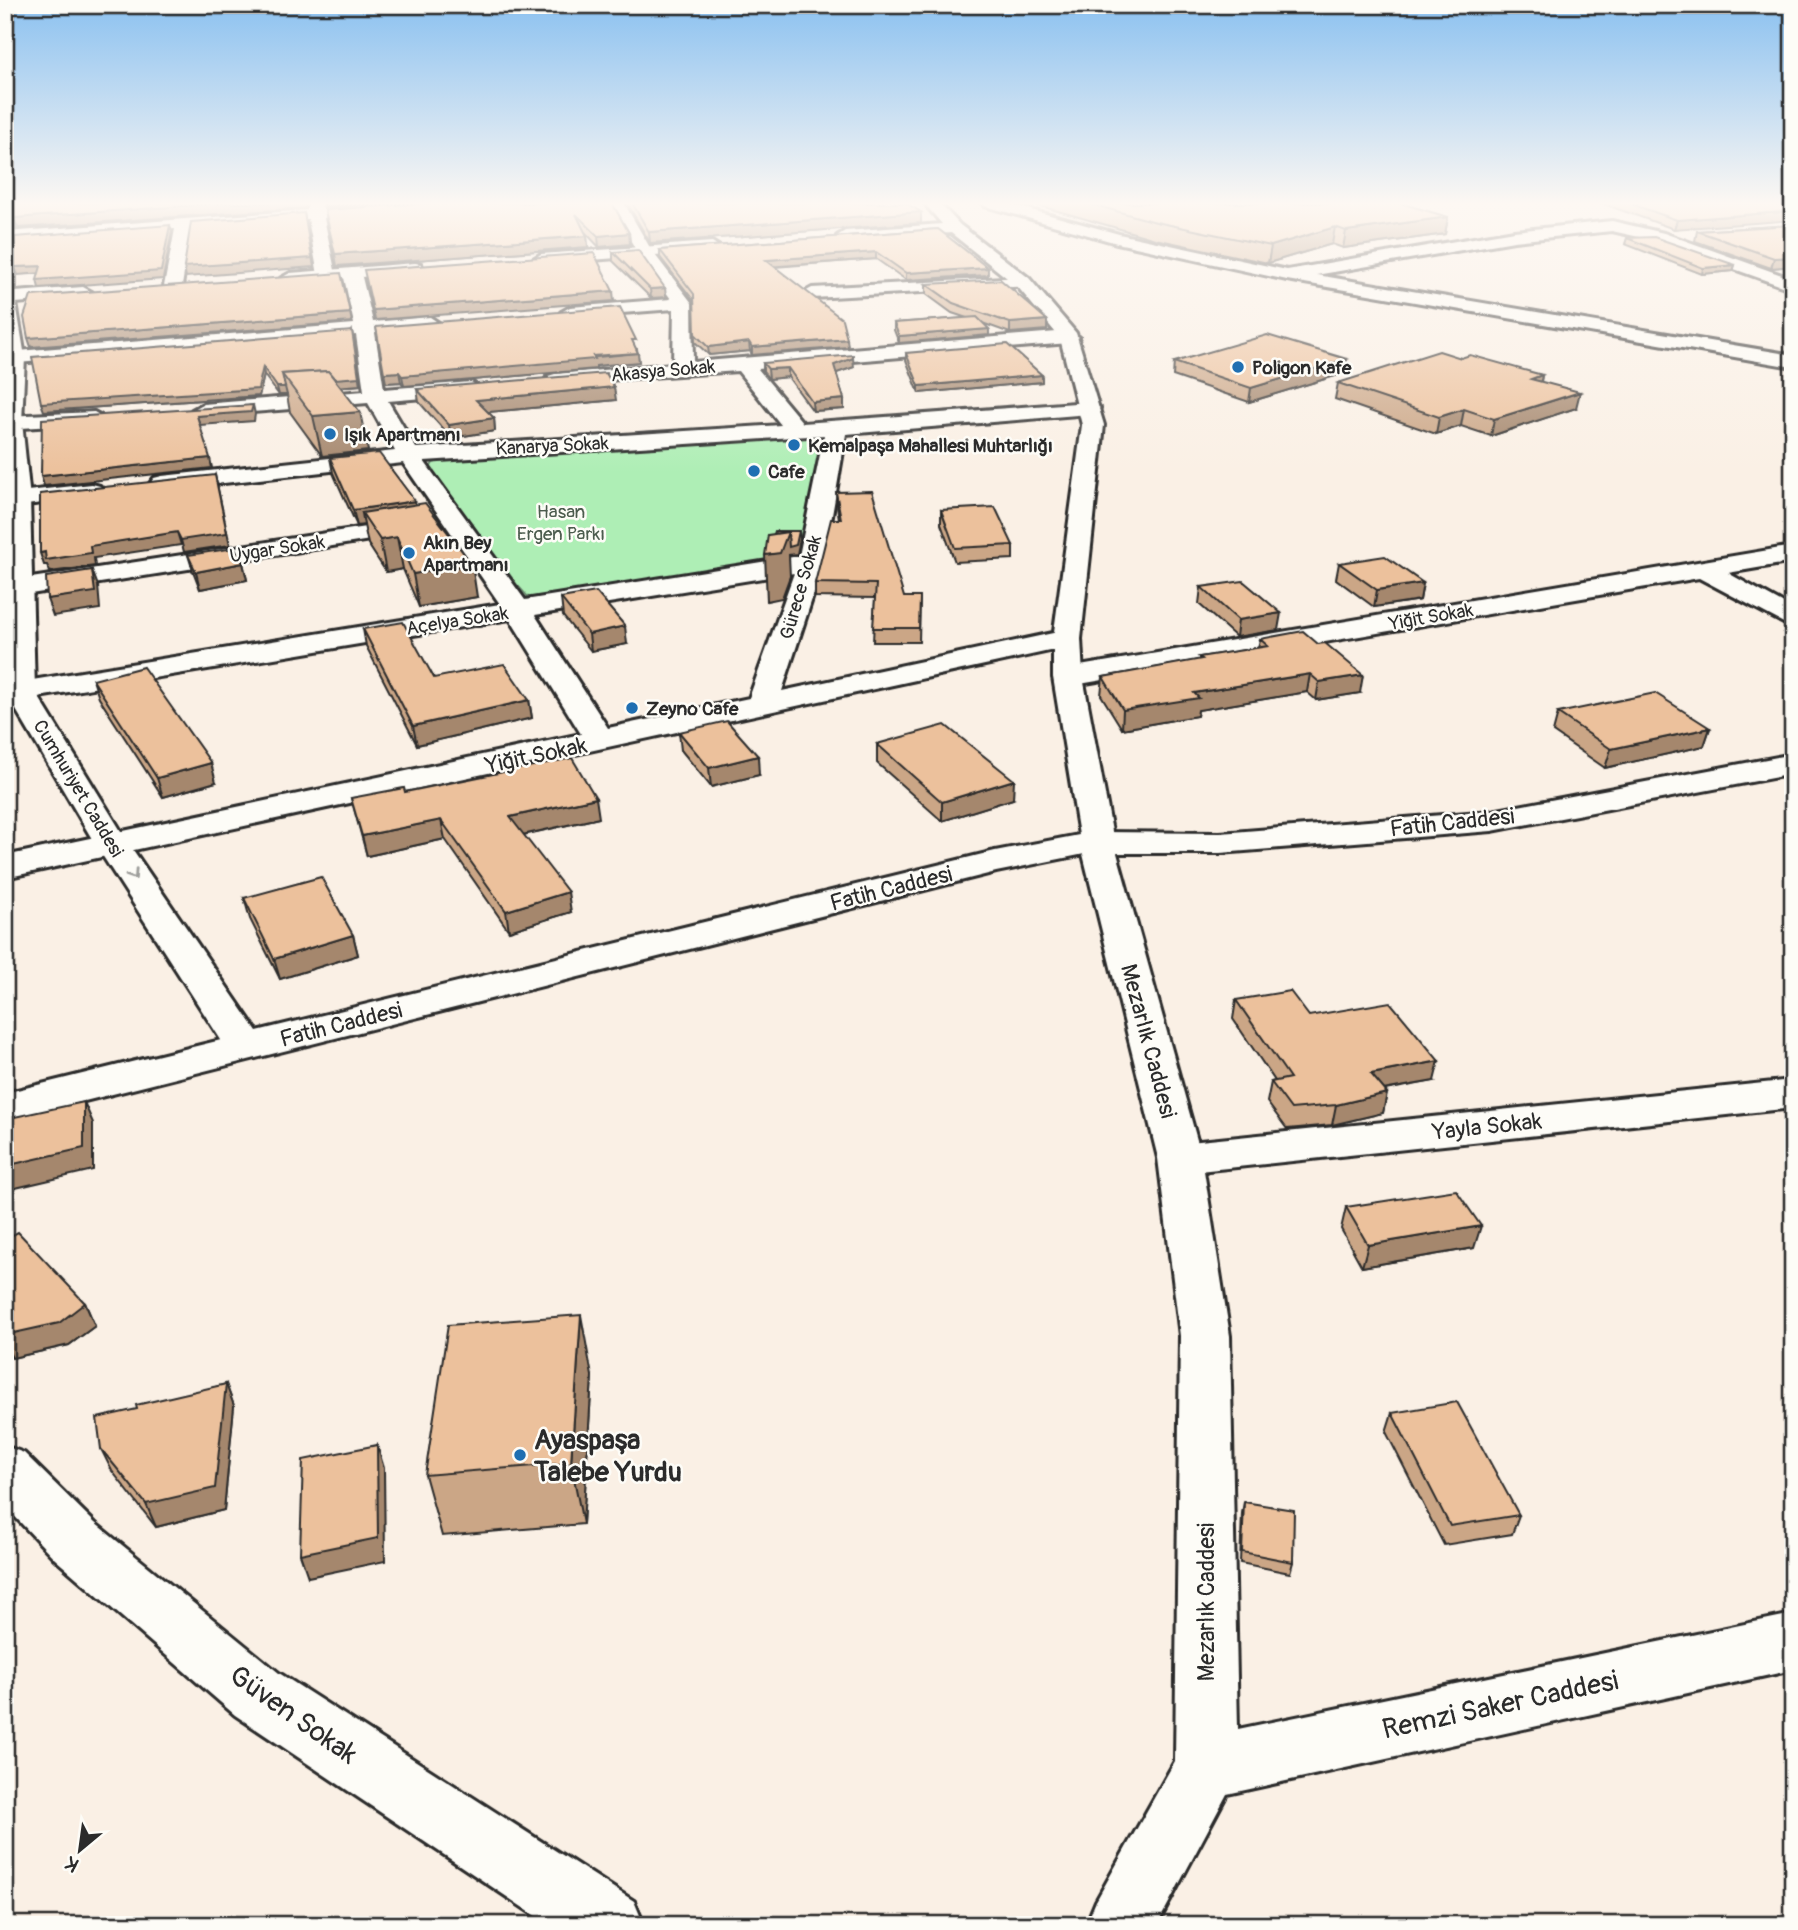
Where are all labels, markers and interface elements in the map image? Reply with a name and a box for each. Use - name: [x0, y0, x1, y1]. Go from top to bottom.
- street label: Akasya Sokak: [610, 354, 716, 388]
- place label: Poligon Kafe: [1252, 356, 1352, 380]
- marker: Poligon Kafe: [1230, 359, 1246, 375]
- place label: Işık Apartmanı: [344, 423, 461, 447]
- marker: Işık Apartmanı: [322, 426, 338, 442]
- street label: Kanarya Sokak: [495, 431, 609, 461]
- place label: Kemalpaşa Mahallesi Muhtarlığı: [808, 434, 1053, 458]
- marker: Kemalpaşa Mahallesi Muhtarlığı: [786, 437, 802, 453]
- place label: Cafe: [768, 460, 805, 484]
- marker: Cafe: [746, 463, 762, 479]
- park label: Hasan Ergen Parkı: [517, 500, 605, 546]
- street label: Uygar Sokak: [228, 530, 326, 568]
- place label: Akın Bey Apartmanı: [423, 531, 509, 577]
- street label: Gürece Sokak: [775, 532, 827, 642]
- marker: Akın Bey Apartmanı: [401, 545, 417, 561]
- street label: Yiğit Sokak: [1386, 598, 1475, 636]
- street label: Açelya Sokak: [404, 601, 510, 641]
- place label: Zeyno Cafe: [646, 697, 739, 721]
- marker: Zeyno Cafe: [624, 700, 640, 716]
- street label: Cumhuriyet Caddesi: [28, 716, 129, 862]
- street label: Yiğit Sokak: [482, 731, 590, 781]
- street label: Fatih Caddesi: [1388, 802, 1516, 843]
- street label: Fatih Caddesi: [827, 859, 955, 918]
- one-way arrow: [124, 868, 137, 881]
- street label: Mezarlık Caddesi: [1114, 961, 1183, 1121]
- street label: Fatih Caddesi: [277, 995, 405, 1054]
- street label: Yayla Sokak: [1430, 1106, 1544, 1147]
- place label: Ayaspaşa Talebe Yurdu: [533, 1423, 682, 1490]
- marker: Ayaspaşa Talebe Yurdu: [512, 1447, 528, 1463]
- street label: Mezarlık Caddesi: [1192, 1523, 1221, 1681]
- street label: Güven Sokak: [222, 1658, 364, 1772]
- street label: Remzi Saker Caddesi: [1379, 1663, 1622, 1748]
- north arrow: [46, 1814, 116, 1884]
- text: K: [61, 1850, 83, 1877]

